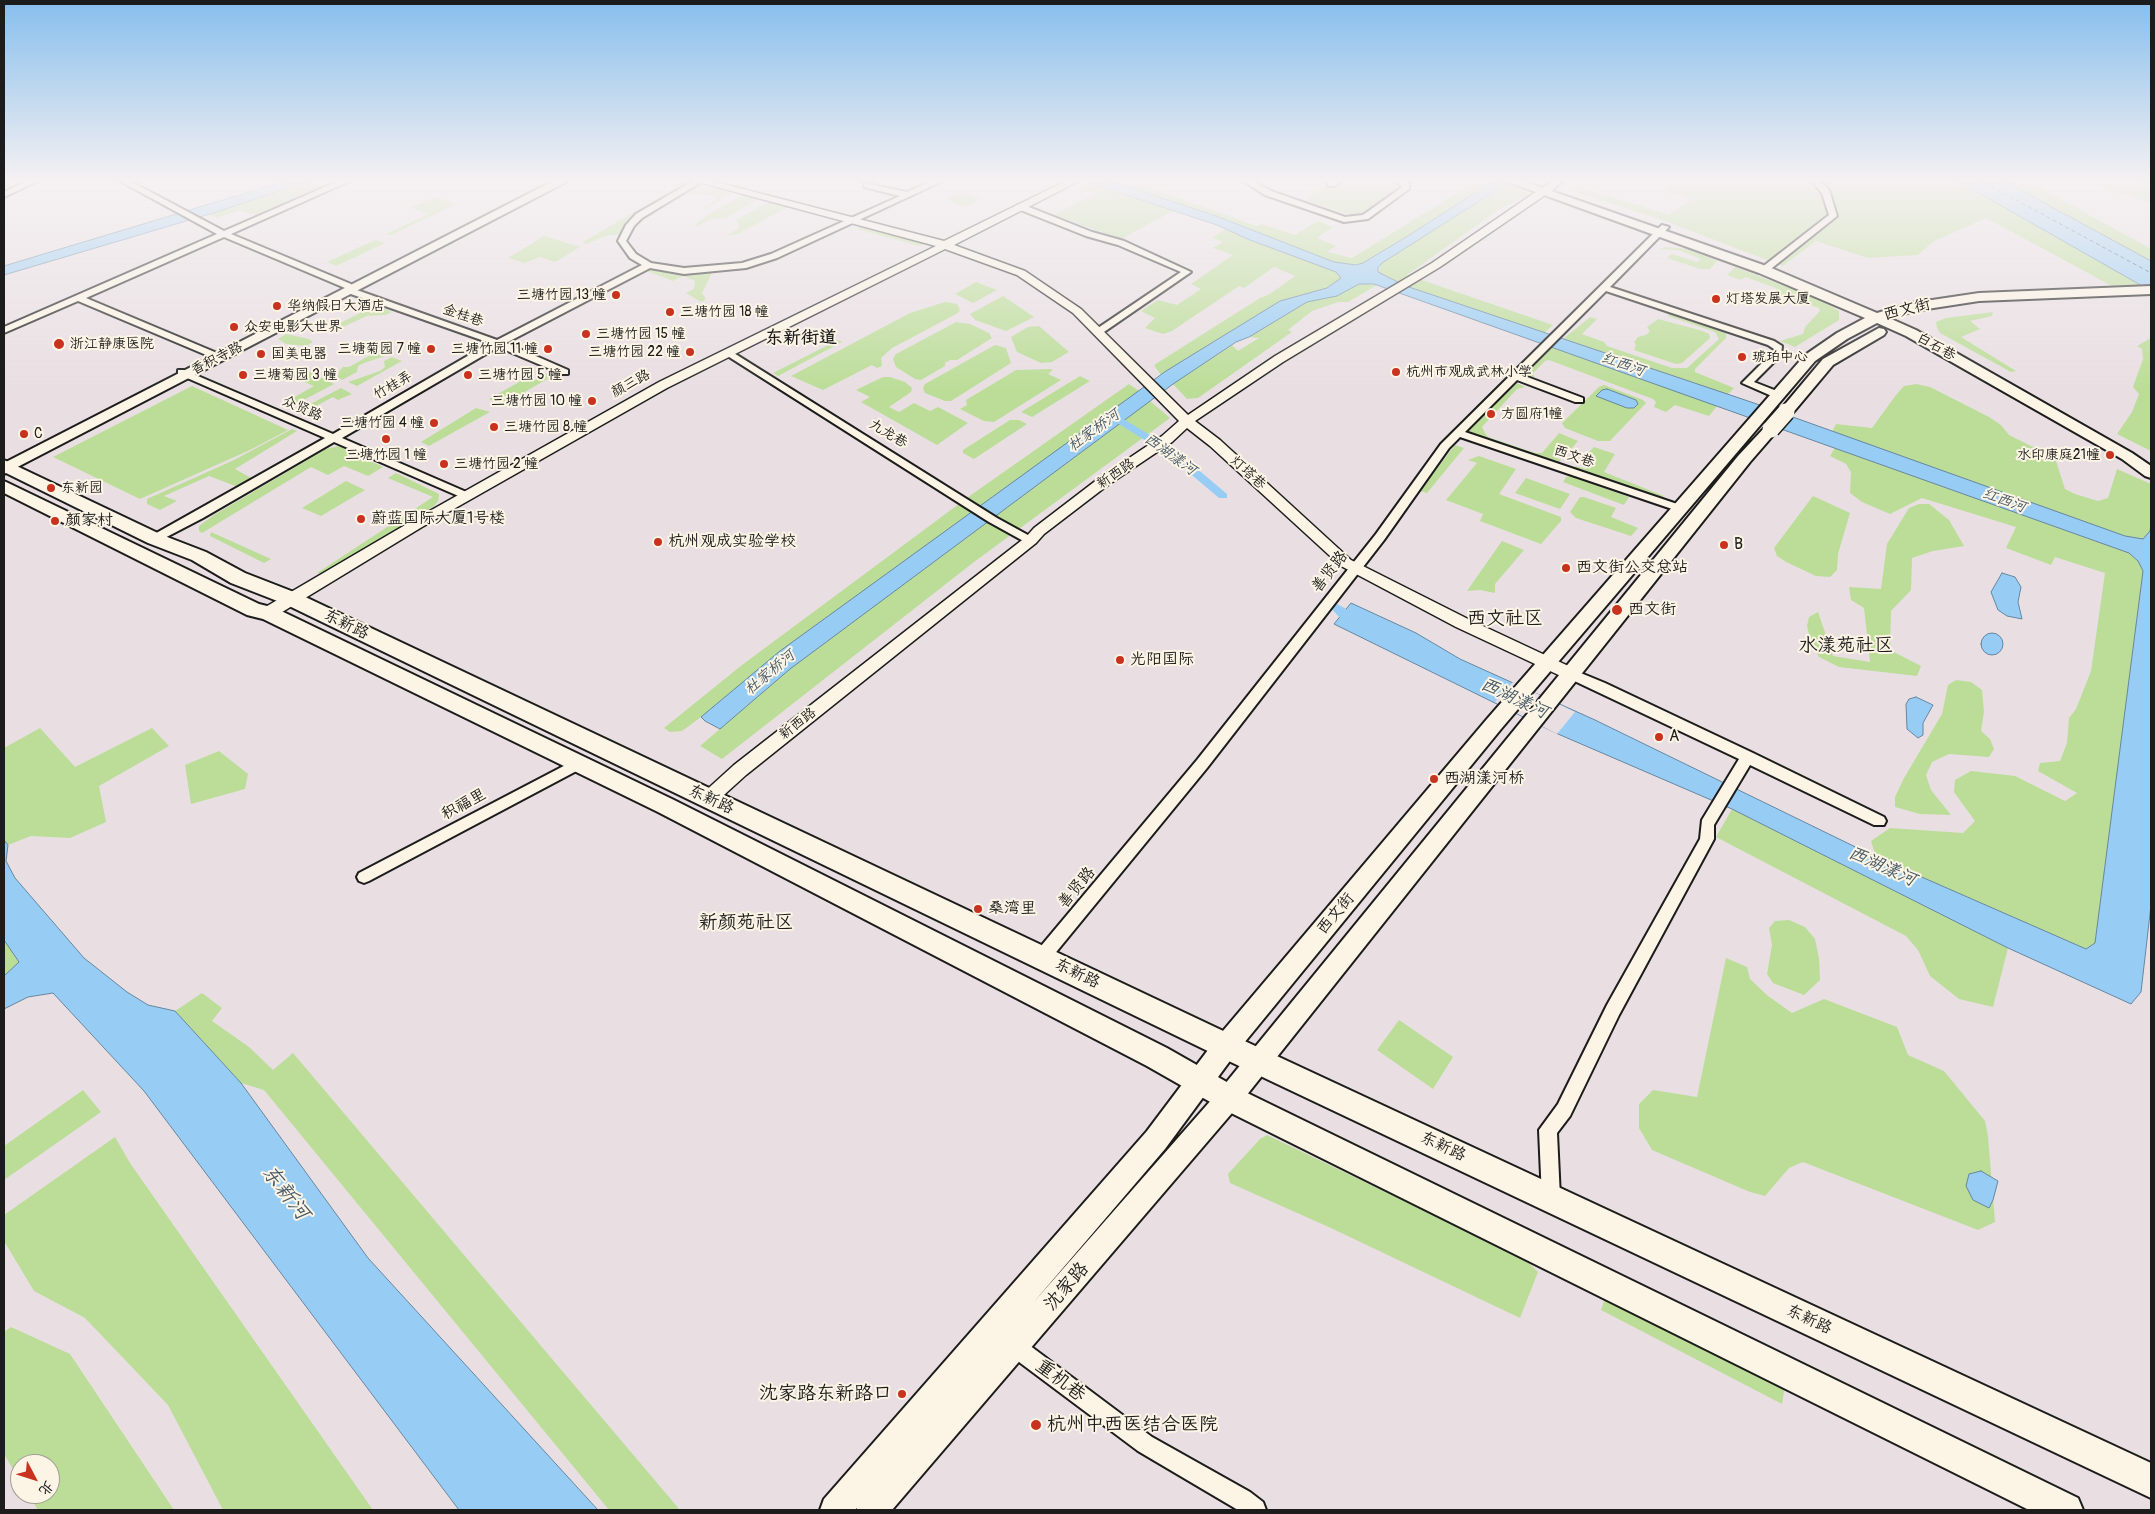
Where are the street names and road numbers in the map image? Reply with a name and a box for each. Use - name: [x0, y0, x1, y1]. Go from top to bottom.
- street label: 西文街: [1881, 295, 1933, 325]
- street label: 金桂巷: [440, 301, 486, 331]
- street label: 白石巷: [1914, 329, 1958, 365]
- street label: 香积寺路: [188, 339, 246, 379]
- street label: 颜三路: [609, 366, 653, 402]
- street label: 竹桂弄: [371, 368, 415, 404]
- street label: 众贤路: [279, 393, 325, 425]
- street label: 九龙巷: [866, 416, 910, 452]
- street label: 西文巷: [1551, 442, 1597, 472]
- street label: 灯塔巷: [1227, 453, 1269, 493]
- street label: 新西路: [1094, 455, 1138, 493]
- street label: 善贤路: [1308, 547, 1352, 597]
- street label: 东新路: [320, 606, 372, 644]
- street label: 新西路: [776, 704, 820, 744]
- street label: 东新路: [685, 781, 737, 819]
- street label: 积福里: [438, 785, 490, 825]
- street label: 善贤路: [1054, 863, 1100, 913]
- street label: 西文街: [1313, 889, 1359, 939]
- street label: 东新路: [1051, 955, 1103, 993]
- street label: 东新路: [1417, 1128, 1469, 1166]
- street label: 沈家路: [1040, 1258, 1094, 1316]
- street label: 东新路: [1783, 1301, 1835, 1339]
- street label: 重机巷: [1030, 1355, 1090, 1407]

